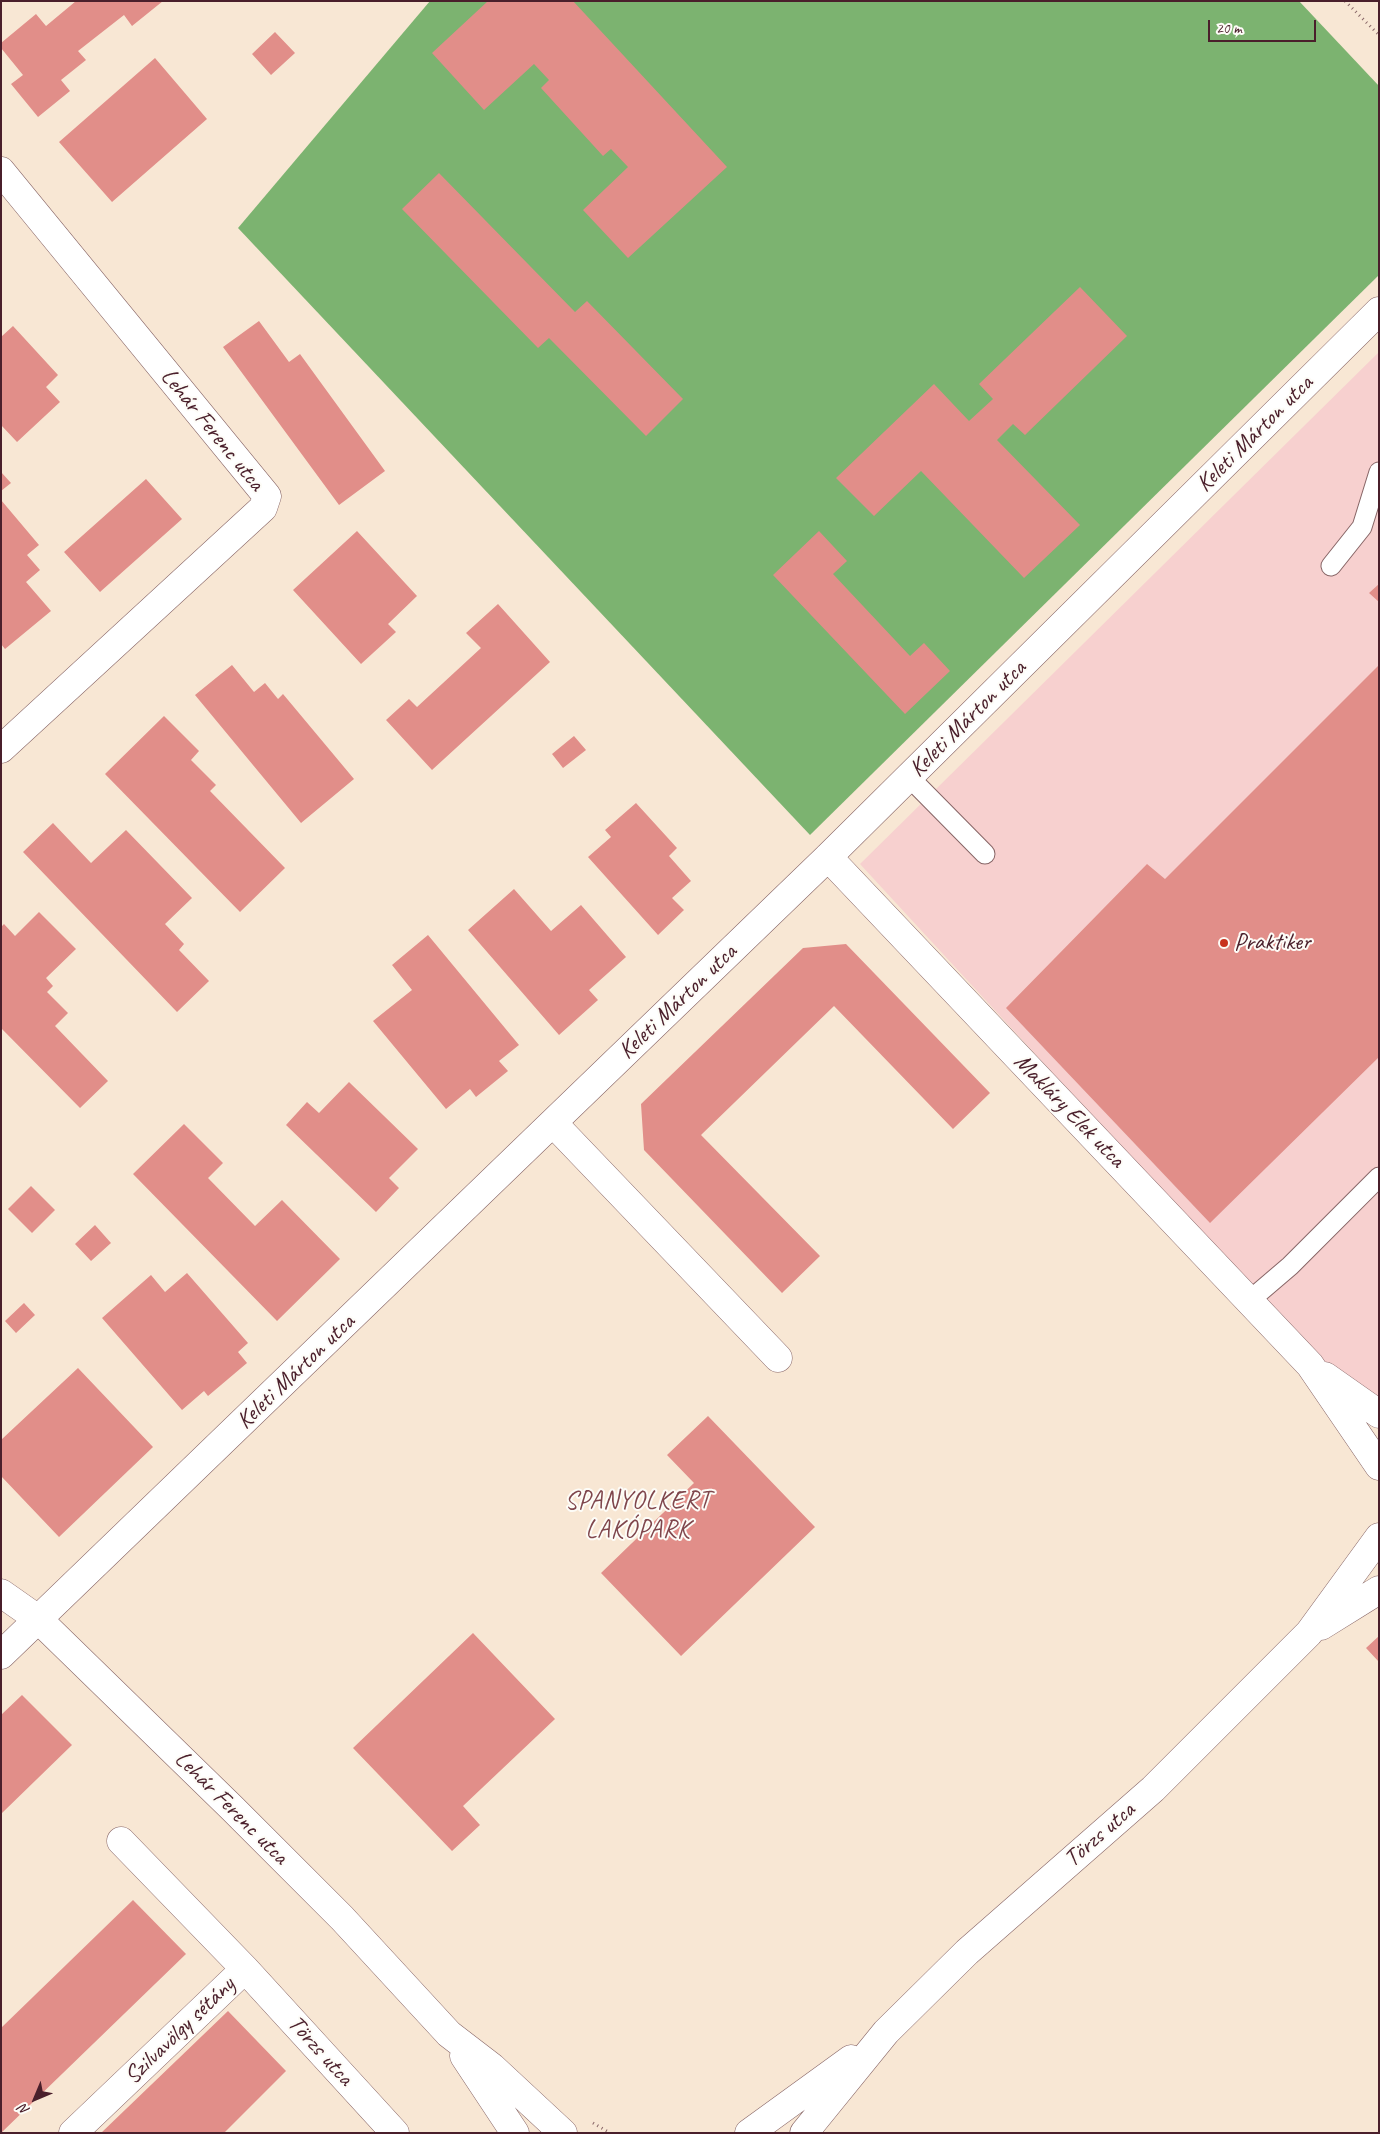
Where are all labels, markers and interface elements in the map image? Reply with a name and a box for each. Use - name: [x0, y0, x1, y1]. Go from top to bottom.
- scale bar: [1210, 10, 1318, 42]
- text: 20 m: [1216, 19, 1242, 38]
- street label: Lehár Ferenc utca: [154, 363, 270, 497]
- street label: Keleti Márton utca: [1191, 370, 1319, 498]
- street label: Keleti Márton utca: [904, 655, 1032, 783]
- place label: Praktiker: [1234, 929, 1311, 957]
- marker: Praktiker: [1218, 937, 1230, 949]
- street label: Keleti Márton utca: [613, 938, 743, 1066]
- street label: Makláry Elek utca: [1007, 1048, 1131, 1174]
- street label: Keleti Márton utca: [231, 1308, 361, 1436]
- district label: SPANYOLKERT LAKÓPARK: [564, 1486, 712, 1545]
- street label: Lehár Ferenc utca: [168, 1745, 294, 1871]
- street label: Törzs utca: [1059, 1796, 1141, 1874]
- street label: Szilvavölgy sétány: [119, 1971, 241, 2091]
- street label: Törzs utca: [281, 2010, 359, 2092]
- north arrow: [10, 2074, 60, 2124]
- text: N: [15, 2101, 33, 2119]

